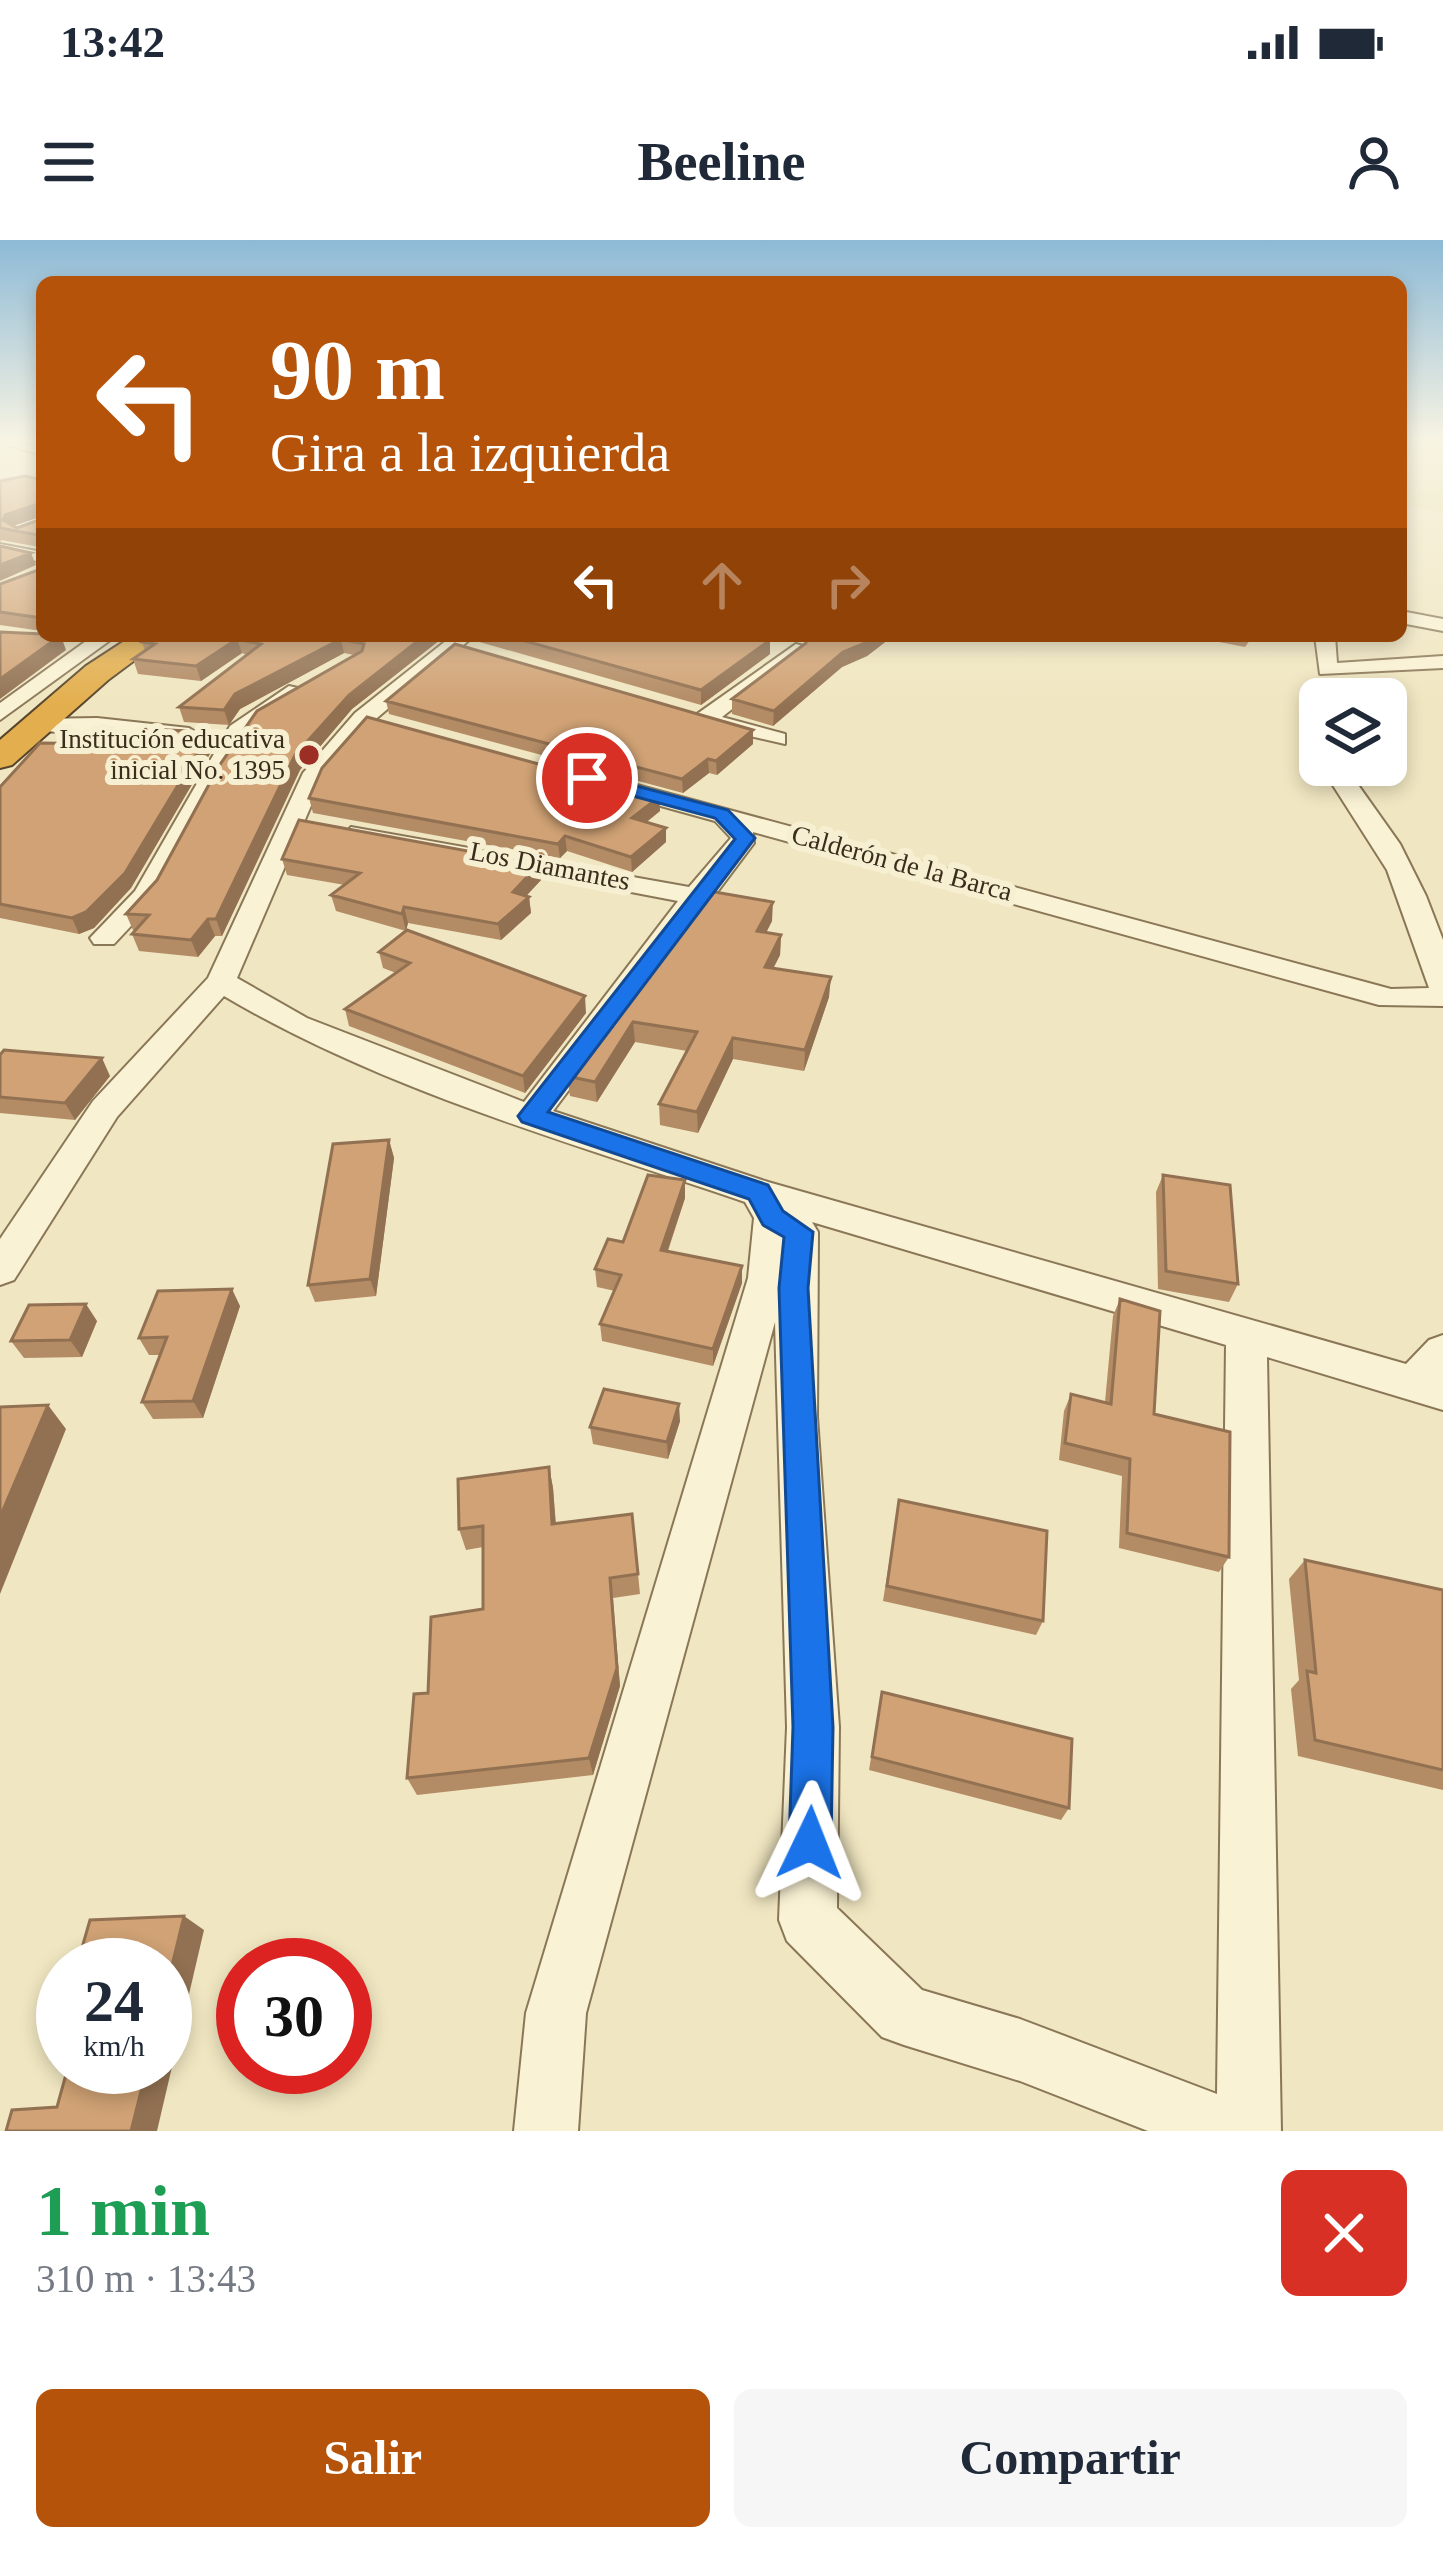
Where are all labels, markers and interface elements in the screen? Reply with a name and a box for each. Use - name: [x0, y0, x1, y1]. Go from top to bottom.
- text: 13:42: [60, 17, 165, 67]
- icon: menu: [36, 129, 102, 195]
- icon: person: [1341, 129, 1407, 195]
- text: Beeline: [638, 132, 805, 192]
- icon: left: [72, 324, 228, 480]
- text: 90 m: [270, 324, 445, 417]
- text: Gira a la izquierda: [270, 423, 670, 483]
- icon: left: [563, 552, 629, 618]
- icon: ahead: [689, 552, 755, 618]
- icon: right: [815, 552, 881, 618]
- map controls: [1299, 678, 1407, 786]
- button: layers: [1299, 678, 1407, 786]
- place label: Institución educativa inicial No. 1395: [59, 724, 285, 785]
- pin: [536, 727, 638, 829]
- marker: Institución educativa inicial No. 1395: [296, 742, 322, 768]
- icon: arrive: [554, 745, 620, 811]
- street label: Calderón de la Barca: [788, 819, 1016, 907]
- street label: Los Diamantes: [467, 836, 633, 896]
- position arrow: [747, 1780, 873, 1906]
- speed limit sign: 30: [216, 1938, 372, 2094]
- text: 24: [84, 1968, 144, 2034]
- text: km/h: [83, 2029, 145, 2062]
- button: close: [1281, 2170, 1407, 2296]
- text: 1 min: [36, 2171, 210, 2251]
- text: 310 m · 13:43: [36, 2257, 256, 2300]
- button: Salir: [36, 2389, 710, 2527]
- button: Compartir: [734, 2389, 1407, 2527]

